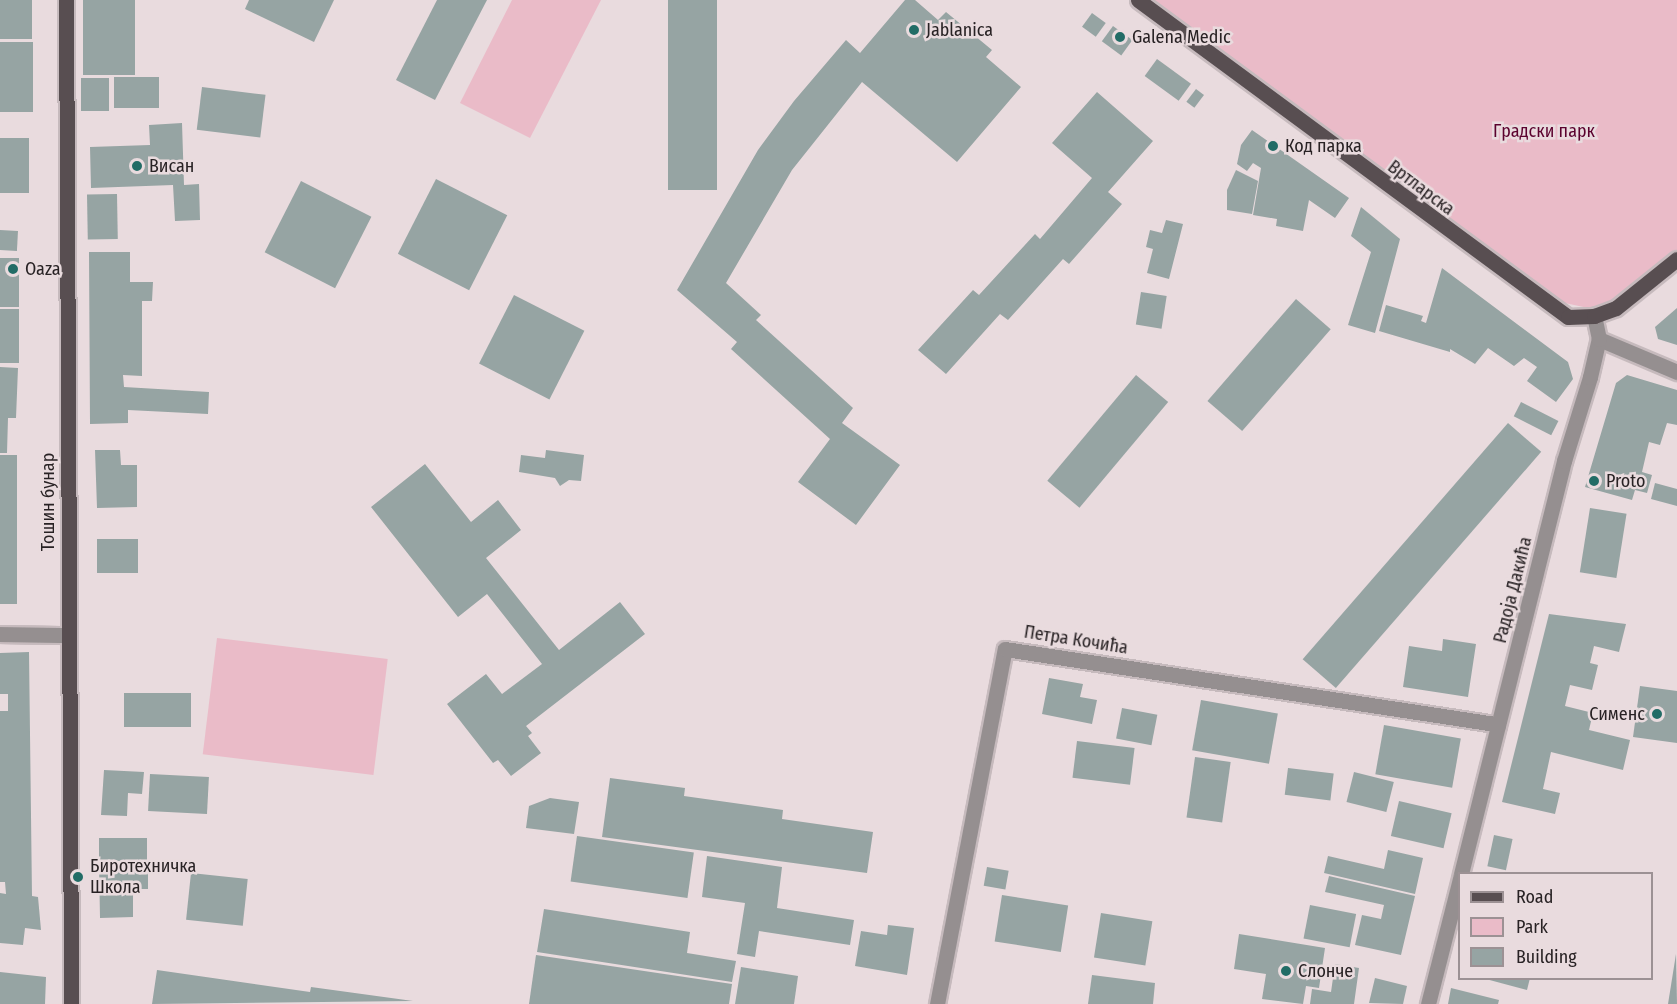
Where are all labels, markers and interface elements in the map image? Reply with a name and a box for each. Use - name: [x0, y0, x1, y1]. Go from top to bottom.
- place label: Jablanica: [926, 19, 993, 41]
- marker: Jablanica: [907, 23, 921, 37]
- place label: Galena Medic: [1132, 26, 1231, 48]
- marker: Galena Medic: [1113, 30, 1127, 44]
- park label: Градски парк: [1493, 120, 1595, 142]
- place label: Код парка: [1285, 135, 1362, 157]
- marker: Код парка: [1266, 139, 1280, 153]
- place label: Висан: [149, 155, 194, 177]
- street label: Вртларска: [1383, 156, 1459, 220]
- marker: Висан: [130, 159, 144, 173]
- place label: Oaza: [25, 258, 61, 280]
- marker: Oaza: [6, 262, 20, 276]
- street label: Тошин бунар: [37, 453, 59, 551]
- place label: Proto: [1606, 470, 1645, 492]
- marker: Proto: [1587, 474, 1601, 488]
- street label: Радоја Дакића: [1489, 535, 1537, 645]
- street label: Петра Кочића: [1023, 621, 1129, 659]
- place label: Сименс: [1589, 703, 1645, 725]
- marker: Сименс: [1650, 707, 1664, 721]
- place label: Биротехничка Школа: [90, 856, 196, 898]
- marker: Биротехничка Школа: [71, 870, 85, 884]
- legend: [1458, 872, 1653, 980]
- text: Road: [1516, 886, 1553, 908]
- text: Park: [1516, 916, 1548, 938]
- text: Building: [1516, 946, 1577, 968]
- place label: Слонче: [1298, 960, 1353, 982]
- marker: Слонче: [1279, 964, 1293, 978]

